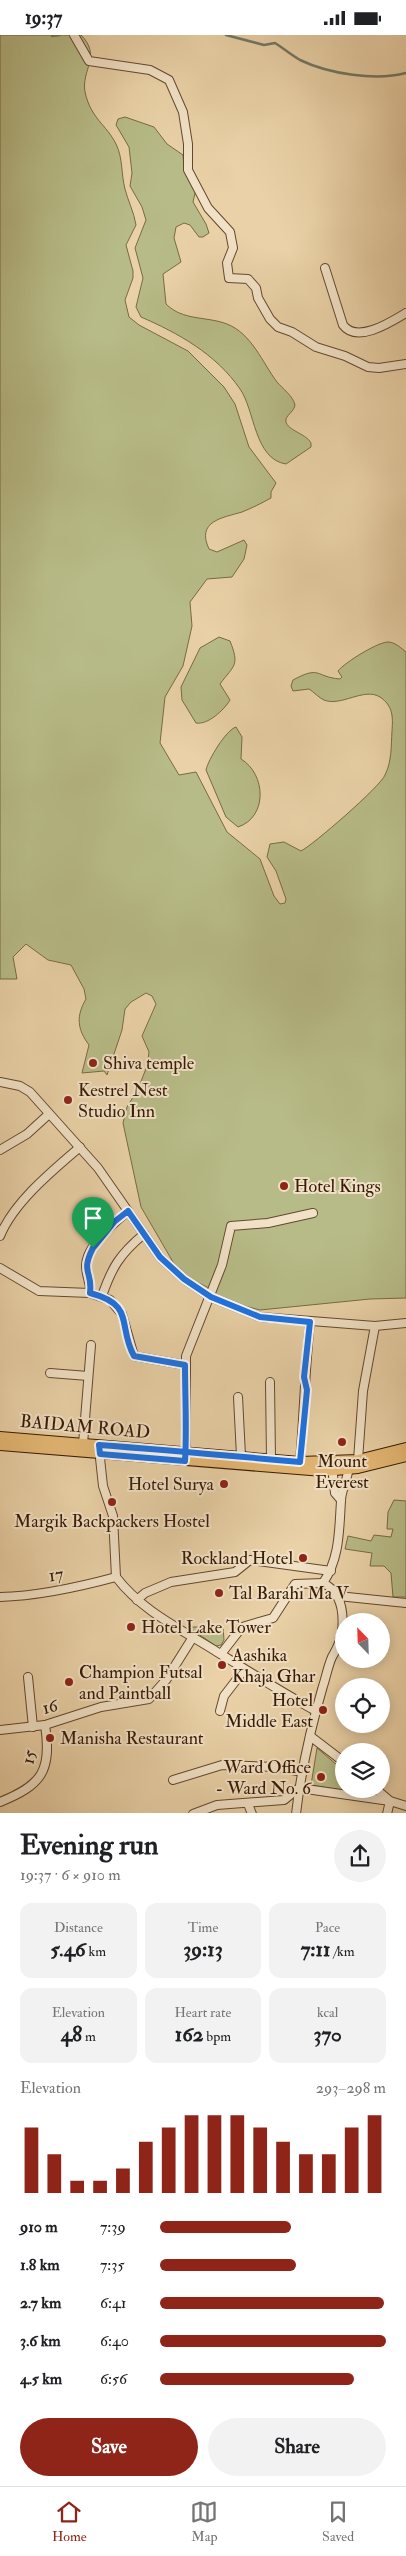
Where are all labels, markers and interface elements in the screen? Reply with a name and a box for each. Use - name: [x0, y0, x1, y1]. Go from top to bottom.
- text: 19:37: [25, 6, 62, 30]
- place label: Shiva temple: [103, 1052, 195, 1075]
- marker: Shiva temple: [87, 1057, 99, 1069]
- place label: Kestrel Nest Studio Inn: [78, 1079, 168, 1123]
- marker: Kestrel Nest Studio Inn: [62, 1094, 74, 1106]
- place label: Hotel Kings: [294, 1175, 381, 1198]
- marker: Hotel Kings: [278, 1180, 290, 1192]
- pin: [72, 1197, 114, 1248]
- icon: arrive: [79, 1204, 107, 1232]
- street label: BAIDAM ROAD: [19, 1410, 151, 1444]
- marker: Mount Everest: [336, 1436, 348, 1448]
- place label: Mount Everest: [315, 1450, 369, 1494]
- place label: Hotel Surya: [128, 1473, 215, 1496]
- marker: Hotel Surya: [218, 1478, 230, 1490]
- marker: Margik Backpackers Hostel: [106, 1496, 118, 1508]
- place label: Margik Backpackers Hostel: [14, 1510, 210, 1533]
- place label: Rockland Hotel: [181, 1547, 293, 1570]
- marker: Rockland Hotel: [297, 1552, 309, 1564]
- street label: 17: [47, 1562, 65, 1588]
- place label: Tal Barahi Ma V: [229, 1582, 350, 1605]
- marker: Tal Barahi Ma V: [213, 1587, 225, 1599]
- north arrow: [335, 1613, 390, 1667]
- map controls: [335, 1613, 390, 1798]
- place label: Hotel Lake Tower: [141, 1616, 271, 1639]
- marker: Hotel Lake Tower: [125, 1621, 137, 1633]
- place label: Aashika Khaja Ghar: [231, 1644, 316, 1688]
- marker: Aashika Khaja Ghar: [216, 1659, 228, 1671]
- place label: Champion Futsal and Paintball: [79, 1661, 203, 1705]
- marker: Champion Futsal and Paintball: [63, 1676, 75, 1688]
- button: locate: [335, 1678, 390, 1733]
- place label: Hotel Middle East: [225, 1689, 313, 1733]
- street label: 16: [40, 1694, 61, 1720]
- marker: Hotel Middle East: [317, 1704, 329, 1716]
- place label: Manisha Restaurant: [60, 1727, 204, 1750]
- marker: Manisha Restaurant: [44, 1732, 56, 1744]
- button: layers: [335, 1743, 390, 1798]
- street label: 15: [16, 1748, 42, 1766]
- place label: Ward Office - Ward No. 6: [215, 1756, 312, 1800]
- marker: Ward Office - Ward No. 6: [315, 1771, 327, 1783]
- text: Evening run: [20, 1828, 158, 1863]
- button: share: [334, 1830, 386, 1882]
- text: 19:37 · 6 × 910 m: [20, 1865, 121, 1885]
- text: Distance: [54, 1919, 103, 1936]
- text: Time: [188, 1919, 218, 1936]
- text: Pace: [315, 1919, 340, 1936]
- text: 5.46: [51, 1936, 86, 1963]
- text: 39:13: [183, 1936, 223, 1963]
- text: 7:11: [301, 1936, 331, 1963]
- text: km: [86, 1943, 106, 1960]
- text: /km: [331, 1943, 355, 1960]
- text: Elevation: [52, 2004, 105, 2021]
- text: Heart rate: [174, 2004, 231, 2021]
- text: kcal: [317, 2004, 338, 2021]
- text: 48: [61, 2021, 82, 2048]
- text: 162: [175, 2021, 203, 2048]
- text: 370: [313, 2021, 342, 2048]
- text: m: [82, 2028, 96, 2045]
- text: bpm: [203, 2028, 231, 2045]
- text: Elevation: [20, 2078, 81, 2098]
- text: 293–298 m: [316, 2078, 386, 2098]
- text: 910 m: [20, 2217, 58, 2237]
- text: 7:39: [100, 2217, 126, 2237]
- text: 1.8 km: [20, 2255, 60, 2275]
- text: 7:35: [100, 2255, 124, 2275]
- text: 2.7 km: [20, 2293, 61, 2313]
- text: 6:41: [100, 2293, 126, 2313]
- text: 3.6 km: [20, 2331, 61, 2351]
- text: 6:40: [100, 2331, 129, 2351]
- text: 4.5 km: [20, 2369, 62, 2389]
- text: 6:56: [100, 2369, 127, 2389]
- button: Save: [20, 2418, 198, 2476]
- button: Share: [208, 2418, 386, 2476]
- tab: Home: [52, 2498, 87, 2545]
- tab: Map: [190, 2498, 218, 2545]
- tab: Saved: [322, 2498, 354, 2545]

